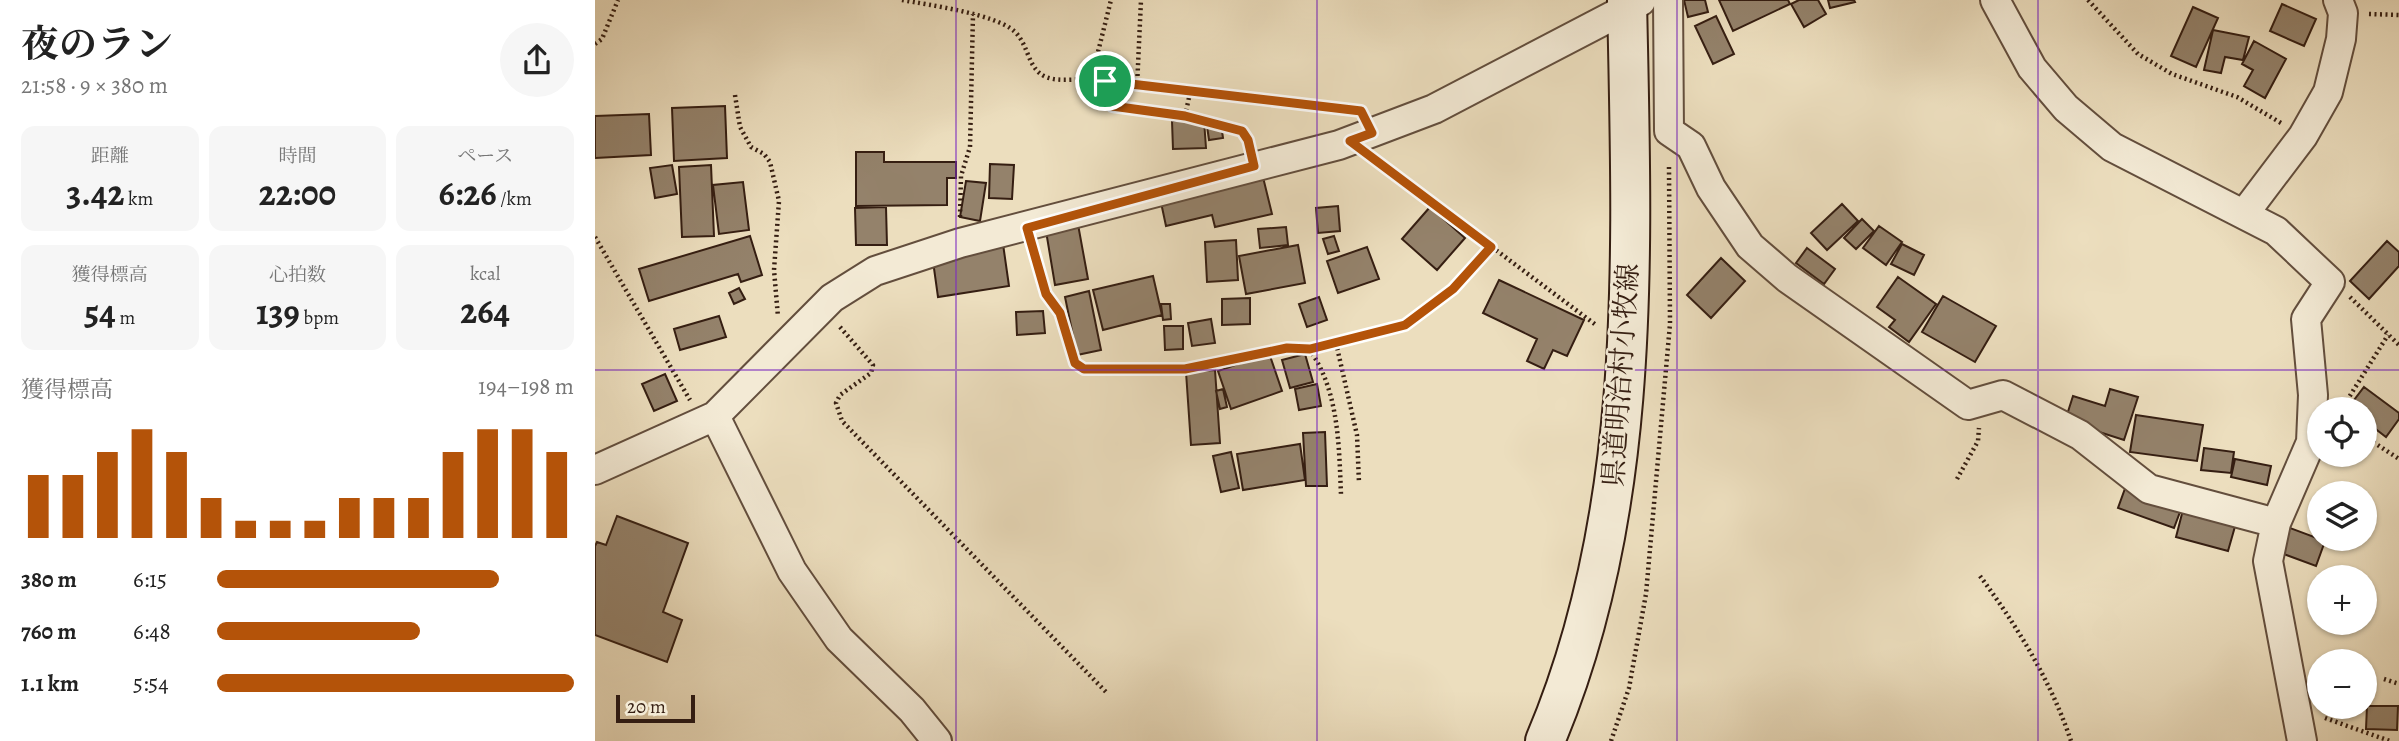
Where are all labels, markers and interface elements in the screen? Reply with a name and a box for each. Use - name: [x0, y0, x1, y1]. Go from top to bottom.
- text: 夜のラン: [21, 18, 173, 70]
- button: share: [500, 23, 574, 97]
- pin: [1075, 51, 1135, 111]
- icon: arrive: [1086, 62, 1124, 100]
- text: 21:58 · 9 × 380 m: [21, 70, 168, 101]
- text: 距離: [91, 143, 129, 169]
- text: 時間: [278, 143, 317, 169]
- text: ペース: [457, 143, 513, 169]
- text: 3.42: [66, 169, 124, 217]
- text: 22:00: [259, 169, 336, 217]
- text: 6:26: [439, 169, 497, 217]
- text: km: [124, 186, 153, 212]
- text: /km: [497, 186, 532, 212]
- text: kcal: [470, 261, 500, 287]
- text: 獲得標高: [72, 262, 148, 288]
- text: 心拍数: [269, 262, 326, 288]
- street label: 県道明治村小牧線: [1594, 262, 1648, 488]
- text: 264: [460, 287, 510, 335]
- text: 54: [84, 288, 116, 336]
- text: 139: [256, 288, 300, 336]
- text: m: [116, 305, 135, 331]
- text: bpm: [300, 305, 339, 331]
- text: 194–198 m: [478, 371, 574, 402]
- text: 獲得標高: [21, 374, 113, 405]
- map controls: [2307, 397, 2377, 719]
- button: locate: [2307, 397, 2377, 467]
- button: layers: [2307, 481, 2377, 551]
- text: 380 m: [21, 564, 77, 595]
- text: 6:15: [133, 564, 167, 595]
- button: +: [2307, 565, 2377, 635]
- text: 760 m: [21, 616, 76, 647]
- text: 6:48: [133, 616, 171, 647]
- button: −: [2307, 649, 2377, 719]
- text: 1.1 km: [21, 668, 79, 699]
- text: 5:54: [133, 668, 169, 699]
- scale bar: [616, 692, 695, 724]
- text: 20 m: [627, 694, 666, 720]

